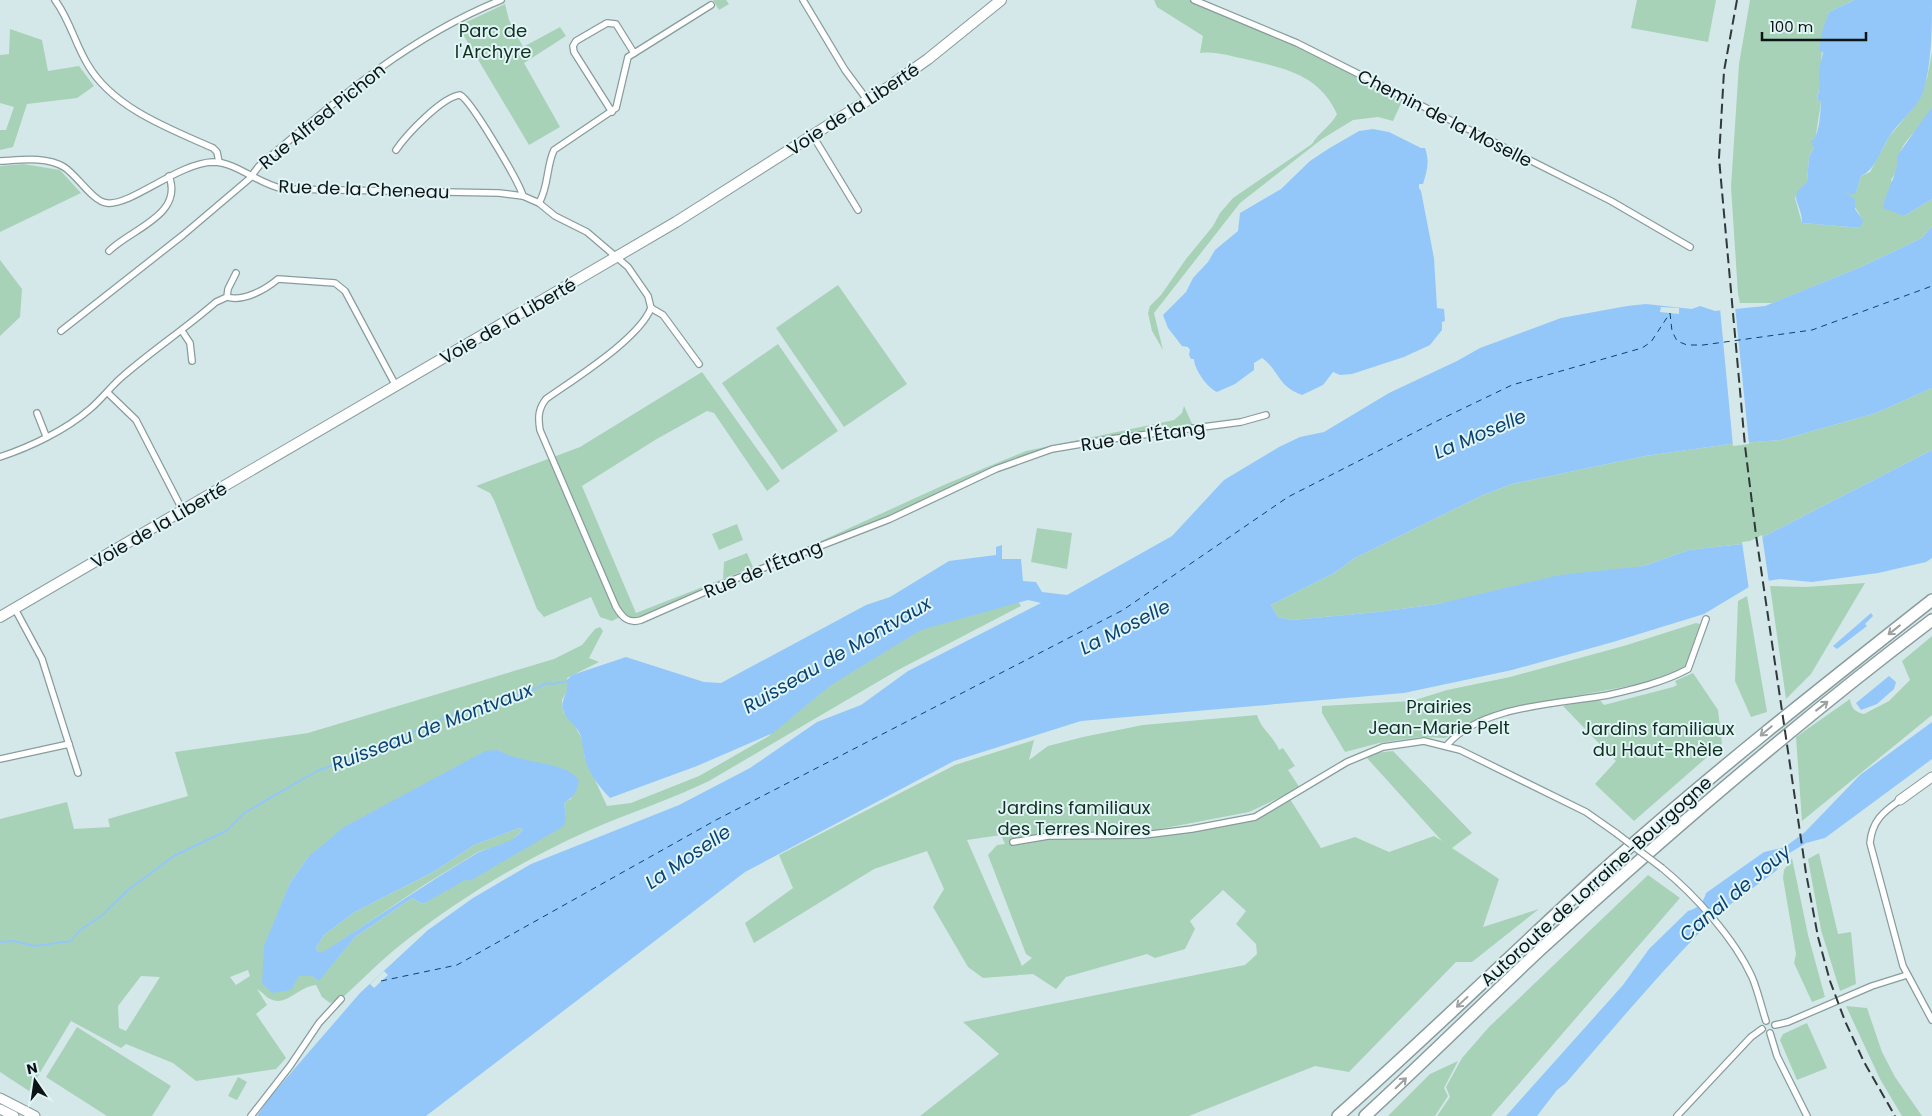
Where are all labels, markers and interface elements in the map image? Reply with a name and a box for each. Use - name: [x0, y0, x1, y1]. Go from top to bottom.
- scale bar: [1762, 10, 1866, 42]
- text: 100 m: [1770, 16, 1813, 37]
- park label: Parc de l'Archyre: [455, 18, 531, 64]
- street label: Rue Alfred Pichon: [253, 57, 391, 175]
- street label: Voie de la Liberté: [782, 57, 924, 161]
- street label: Chemin de la Moselle: [1353, 63, 1537, 173]
- street label: Rue de la Cheneau: [278, 174, 450, 204]
- street label: Voie de la Liberté: [435, 272, 581, 370]
- water label: La Moselle: [1430, 402, 1531, 466]
- street label: Rue de l'Étang: [1079, 415, 1207, 457]
- street label: Voie de la Liberté: [86, 476, 232, 574]
- street label: Rue de l'Étang: [700, 534, 826, 604]
- water label: Ruisseau de Montvaux: [738, 590, 937, 720]
- water label: La Moselle: [1075, 593, 1175, 661]
- one-way arrow: [1887, 625, 1900, 636]
- water label: Ruisseau de Montvaux: [328, 676, 537, 778]
- park label: Prairies Jean-Marie Pelt: [1368, 694, 1510, 740]
- one-way arrow: [1815, 700, 1828, 711]
- park label: Jardins familiaux du Haut-Rhèle: [1582, 716, 1735, 762]
- one-way arrow: [1760, 726, 1773, 737]
- street label: Autoroute de Lorraine-Bourgogne: [1475, 770, 1717, 992]
- park label: Jardins familiaux des Terres Noires: [997, 795, 1151, 841]
- water label: La Moselle: [640, 818, 736, 896]
- water label: Canal de Jouy: [1673, 837, 1798, 948]
- one-way arrow: [1456, 996, 1468, 1008]
- north arrow: [10, 1056, 60, 1106]
- text: N: [25, 1057, 39, 1079]
- one-way arrow: [1395, 1077, 1407, 1089]

